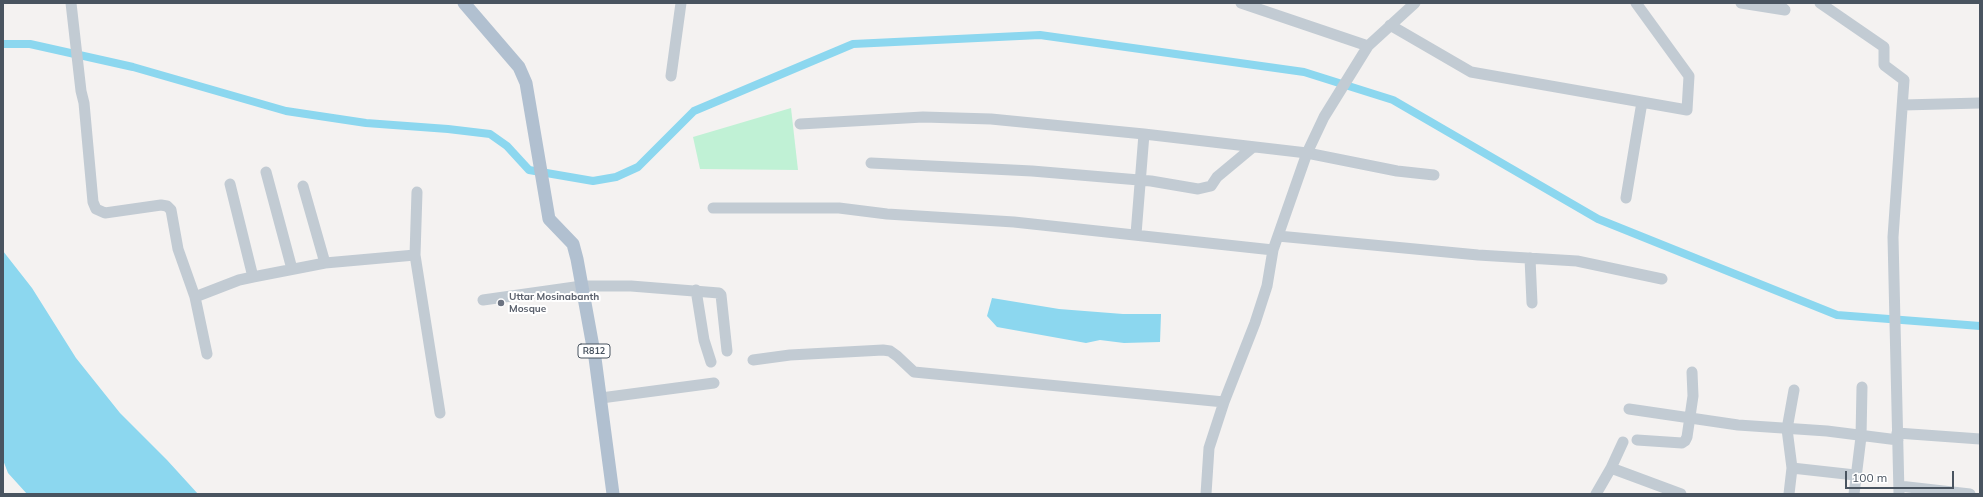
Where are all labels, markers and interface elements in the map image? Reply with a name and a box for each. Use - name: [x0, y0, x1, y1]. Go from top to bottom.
- place label: Uttar Mosinabanth Mosque: [509, 291, 599, 314]
- marker: Uttar Mosinabanth Mosque: [496, 298, 506, 308]
- road number: R812: [578, 344, 610, 358]
- scale bar: [1847, 463, 1956, 489]
- text: 100 m: [1852, 470, 1887, 485]

